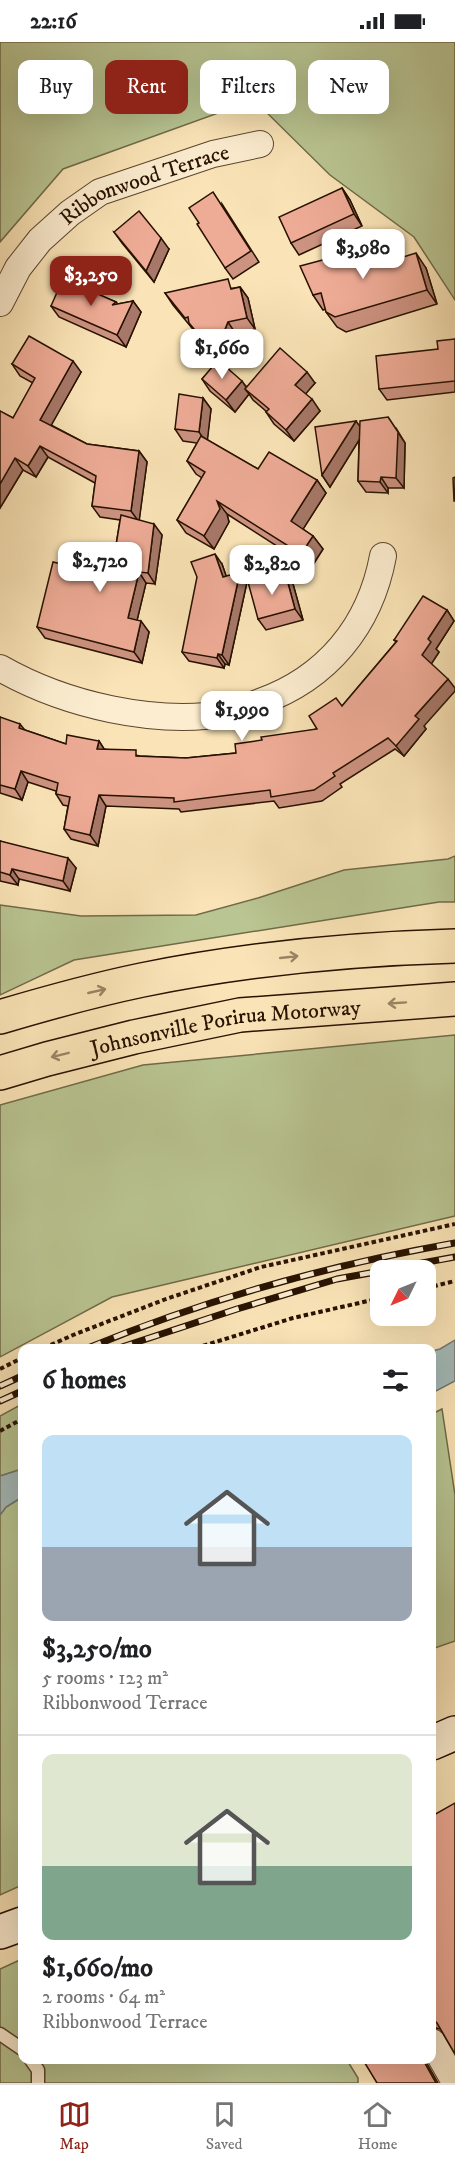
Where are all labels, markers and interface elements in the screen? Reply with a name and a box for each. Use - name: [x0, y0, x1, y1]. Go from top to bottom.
- text: 22:16: [30, 8, 77, 35]
- chip: Buy: [18, 60, 93, 114]
- chip: Rent: [105, 60, 188, 114]
- chip: Filters: [200, 60, 296, 114]
- chip: New: [308, 60, 389, 114]
- street label: Ribbonwood Terrace: [54, 139, 232, 231]
- pin: $3,980: [314, 229, 412, 280]
- text: $3,980: [336, 236, 390, 261]
- pin: $3,250: [42, 256, 140, 307]
- text: $3,250: [64, 263, 118, 288]
- pin: $1,660: [173, 329, 271, 380]
- text: $1,660: [194, 336, 250, 361]
- pin: $2,720: [51, 542, 149, 593]
- pin: $2,820: [223, 545, 321, 596]
- text: $2,720: [72, 549, 128, 574]
- text: $2,820: [244, 552, 300, 577]
- pin: $1,990: [193, 691, 291, 742]
- text: $1,990: [215, 698, 269, 723]
- one-way arrow: [279, 951, 298, 962]
- one-way arrow: [87, 984, 106, 996]
- street label: Johnsonville Porirua Motorway: [86, 994, 362, 1063]
- one-way arrow: [387, 998, 407, 1009]
- one-way arrow: [50, 1050, 69, 1062]
- north arrow: [370, 1260, 436, 1326]
- map controls: [370, 1260, 436, 1326]
- text: 6 homes: [42, 1364, 126, 1397]
- icon: filters: [379, 1364, 412, 1397]
- icon: home: [173, 1474, 281, 1582]
- text: $3,250/mo: [42, 1633, 152, 1666]
- text: 5 rooms · 123 m²: [42, 1666, 168, 1691]
- text: Ribbonwood Terrace: [42, 1691, 207, 1716]
- icon: home: [173, 1793, 281, 1901]
- text: $1,660/mo: [42, 1952, 153, 1985]
- text: 2 rooms · 64 m²: [42, 1985, 165, 2010]
- text: Ribbonwood Terrace: [42, 2010, 207, 2035]
- tab: Map: [58, 2098, 91, 2154]
- tab: Saved: [206, 2098, 243, 2154]
- tab: Home: [358, 2098, 397, 2154]

